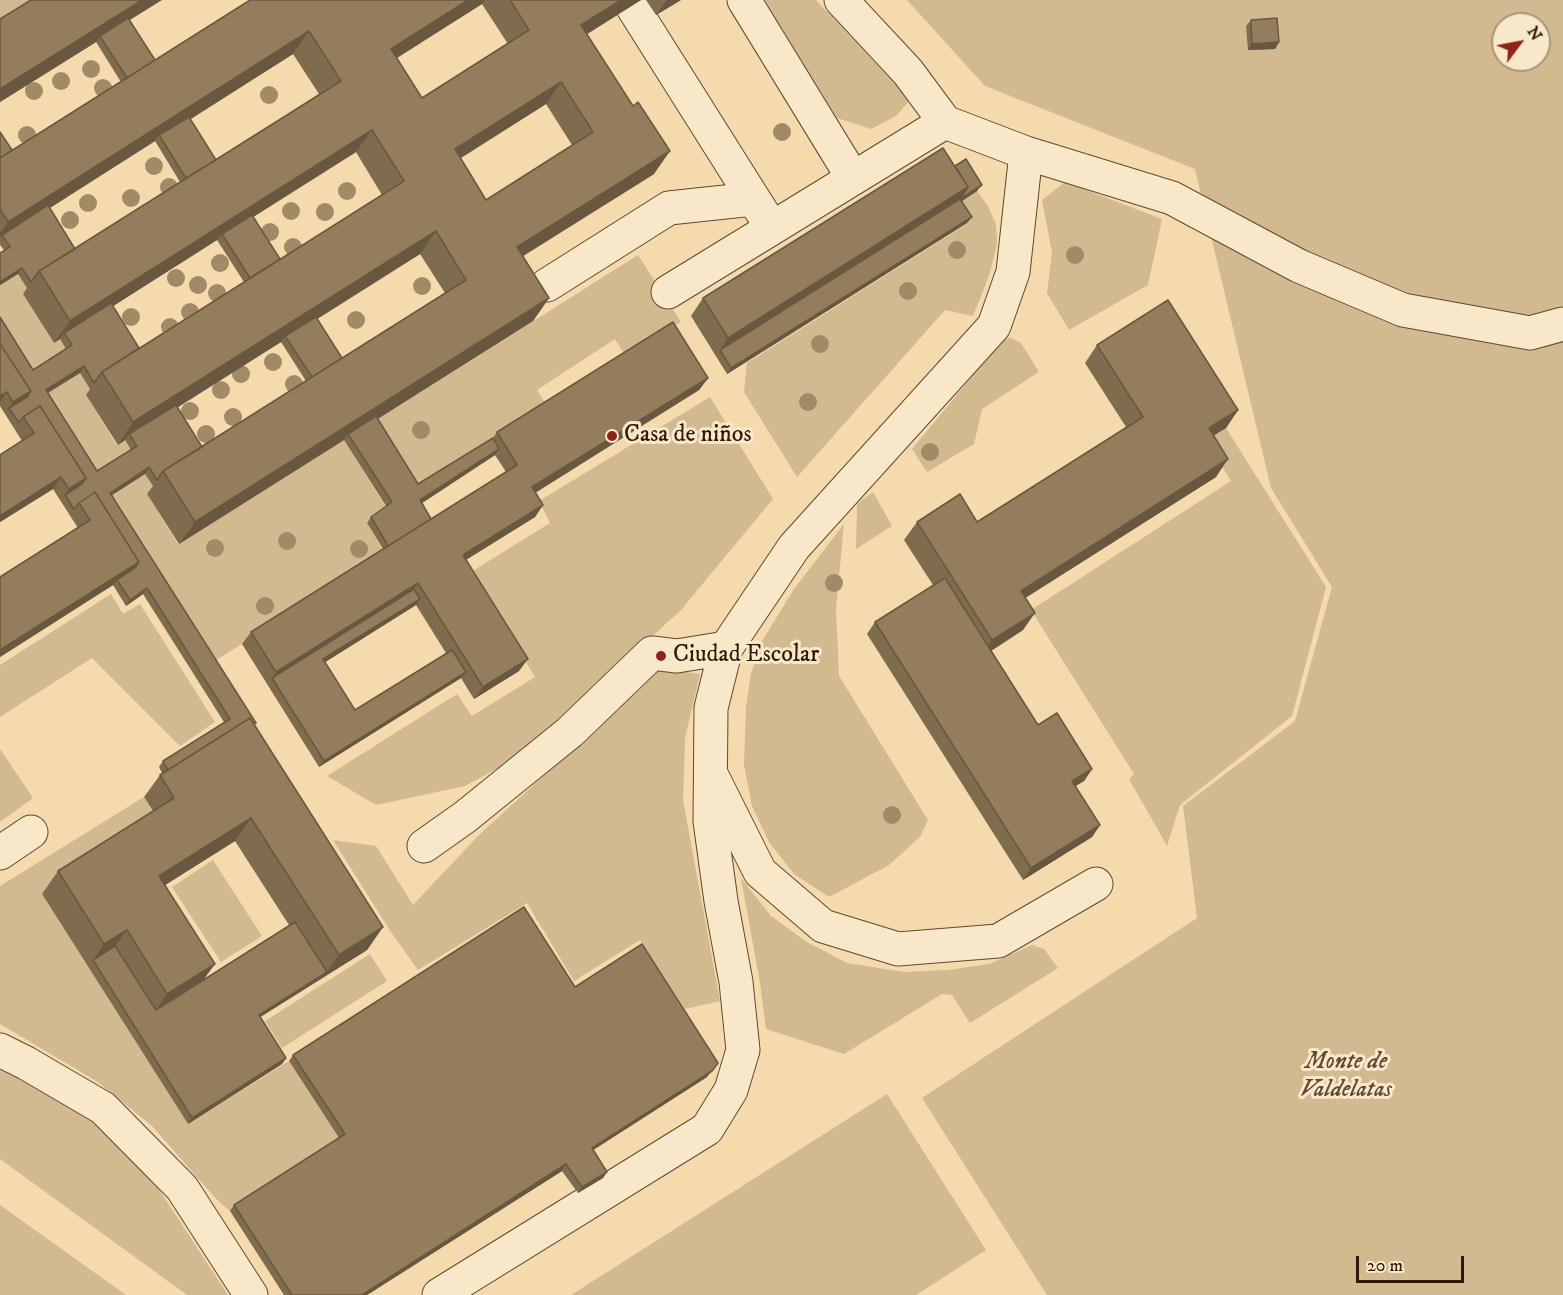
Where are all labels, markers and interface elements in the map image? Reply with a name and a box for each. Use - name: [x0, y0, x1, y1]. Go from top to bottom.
- north arrow: [1491, 12, 1551, 72]
- text: N: [1523, 23, 1547, 44]
- place label: Casa de niños: [624, 422, 751, 450]
- marker: Casa de niños: [605, 429, 619, 443]
- place label: Ciudad Escolar: [673, 642, 819, 670]
- marker: Ciudad Escolar: [654, 649, 668, 663]
- park label: Monte de Valdelatas: [1300, 1049, 1392, 1105]
- scale bar: [1359, 1244, 1467, 1282]
- text: 20 m: [1367, 1255, 1403, 1277]

